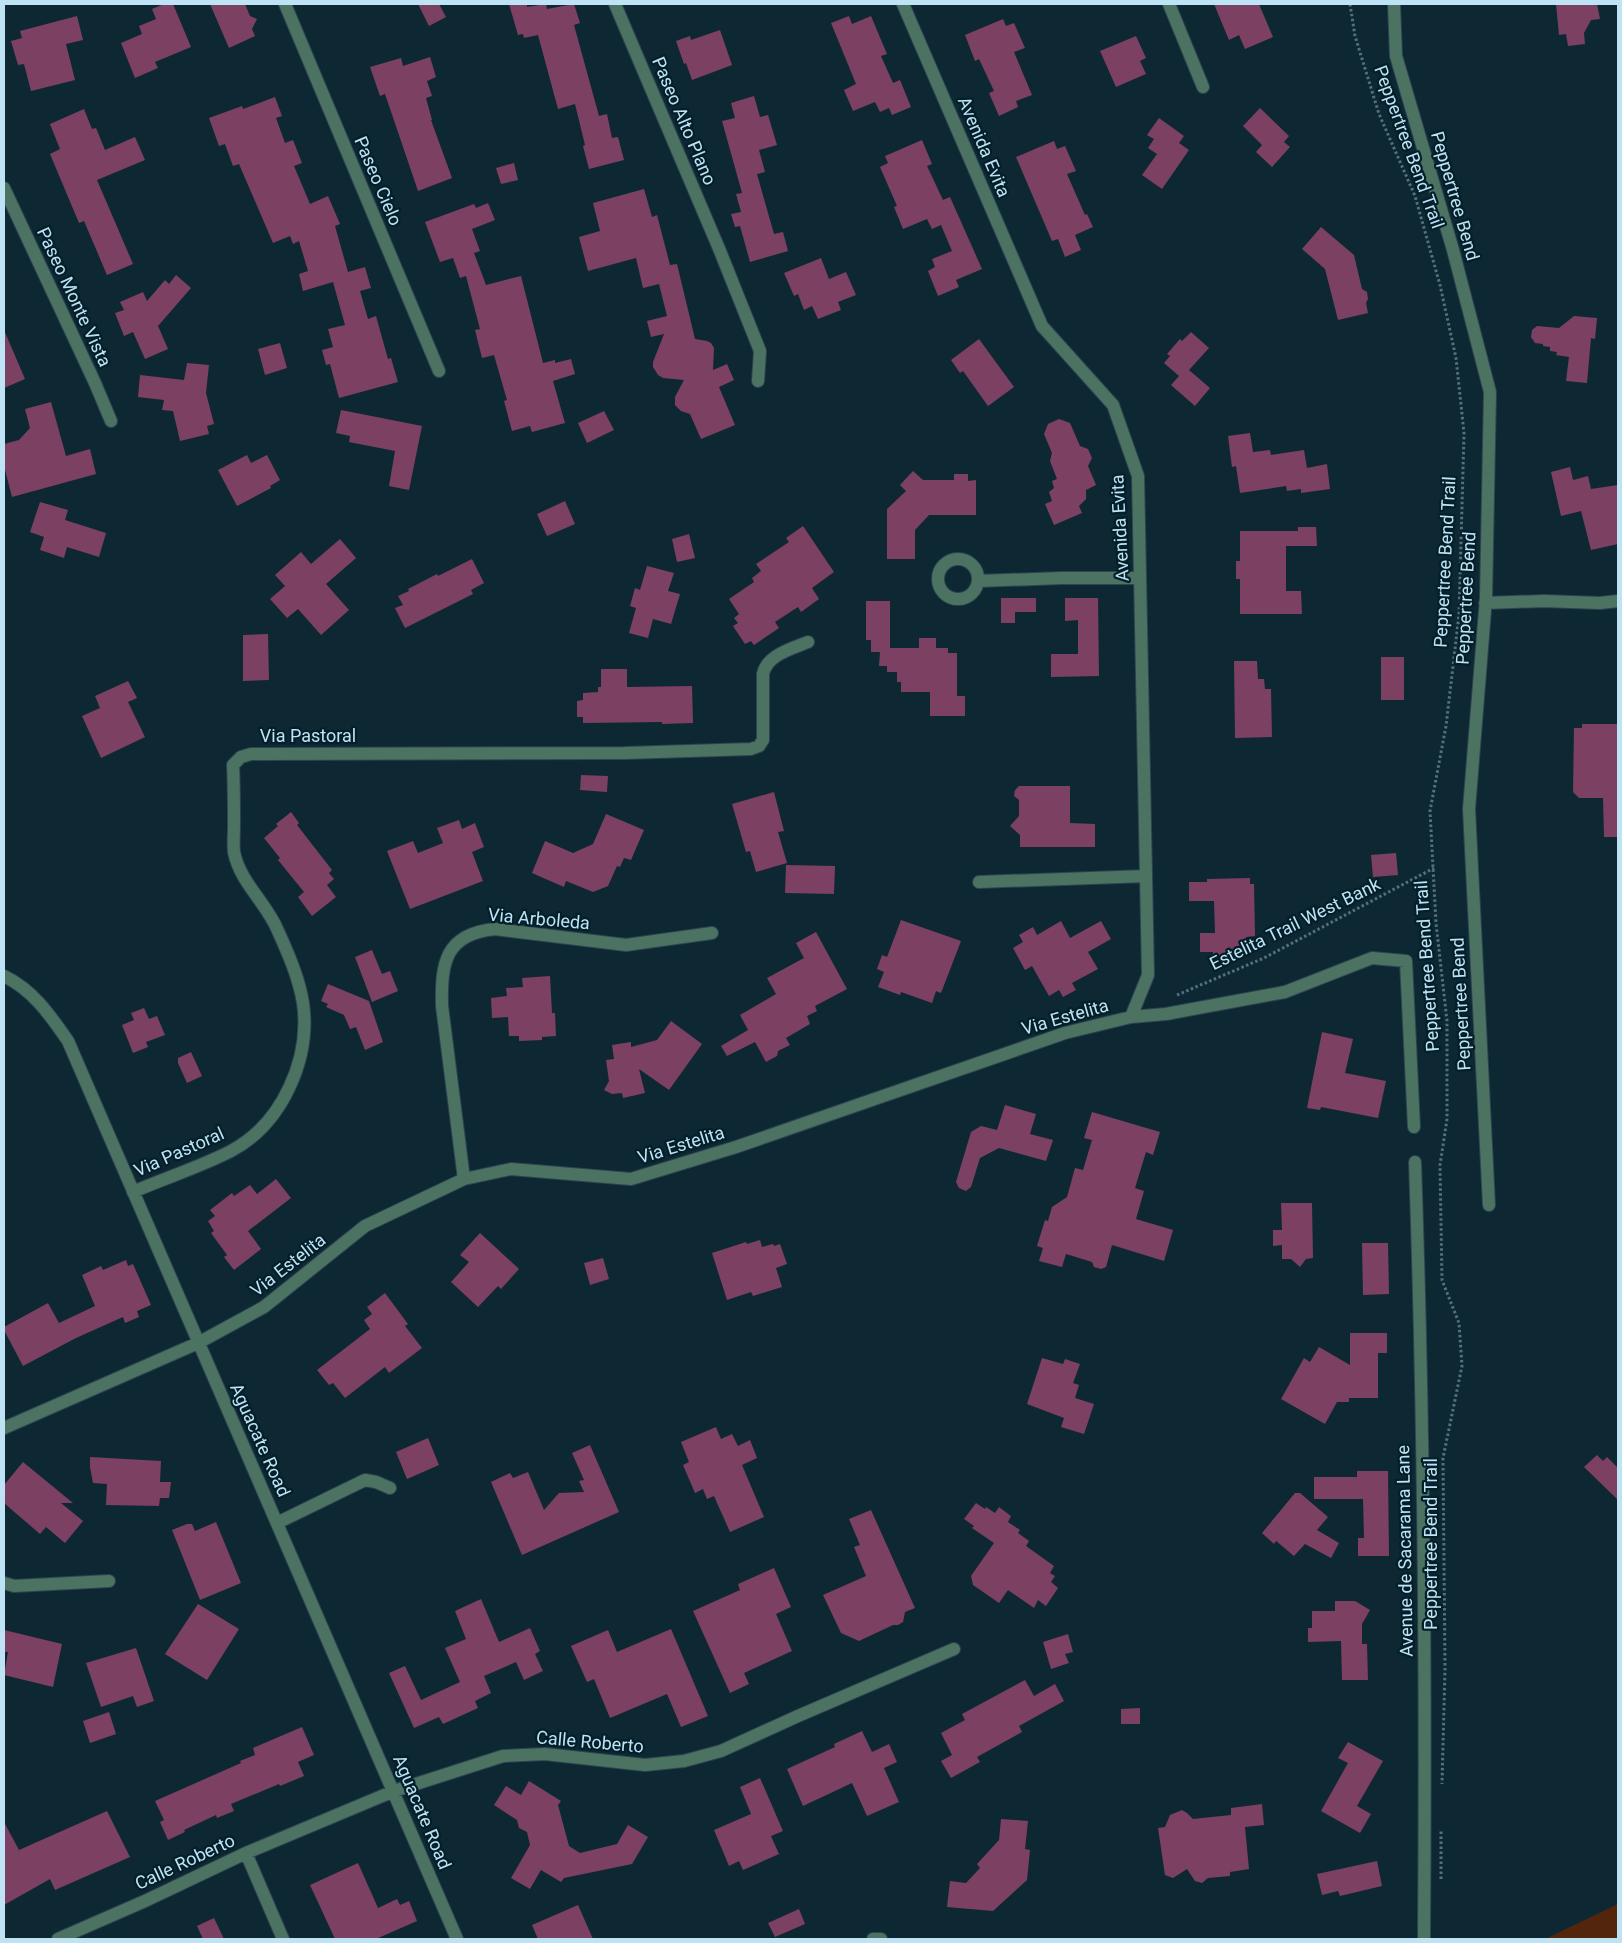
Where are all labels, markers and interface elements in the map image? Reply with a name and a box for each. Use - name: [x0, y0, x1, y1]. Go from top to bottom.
- street label: Paseo Alto Plano: [648, 54, 721, 188]
- street label: Peppertree Bend Trail: [1370, 63, 1449, 231]
- street label: Avenida Evita: [954, 93, 1015, 200]
- street label: Peppertree Bend: [1427, 129, 1484, 263]
- street label: Paseo Cielo: [350, 133, 407, 229]
- street label: Paseo Monte Vista: [33, 224, 116, 370]
- street label: Avenida Evita: [1106, 474, 1133, 582]
- street label: Peppertree Bend Trail: [1430, 476, 1459, 648]
- street label: Peppertree Bend: [1452, 531, 1479, 665]
- street label: Via Pastoral: [260, 725, 356, 746]
- street label: Estelita Trail West Bank: [1206, 873, 1384, 974]
- street label: Peppertree Bend Trail: [1410, 880, 1443, 1052]
- street label: Via Arboleda: [487, 904, 591, 933]
- street label: Peppertree Bend: [1447, 937, 1474, 1071]
- street label: Via Estelita: [1019, 994, 1111, 1039]
- street label: Via Estelita: [635, 1121, 727, 1168]
- street label: Via Pastoral: [131, 1122, 227, 1181]
- street label: Via Estelita: [246, 1229, 329, 1300]
- street label: Aguacate Road: [226, 1380, 295, 1500]
- street label: Avenue de Sacarama Lane: [1392, 1445, 1417, 1657]
- street label: Peppertree Bend Trail: [1420, 1458, 1441, 1630]
- street label: Calle Roberto: [535, 1726, 645, 1757]
- street label: Aguacate Road: [389, 1752, 456, 1872]
- street label: Calle Roberto: [131, 1829, 238, 1894]

